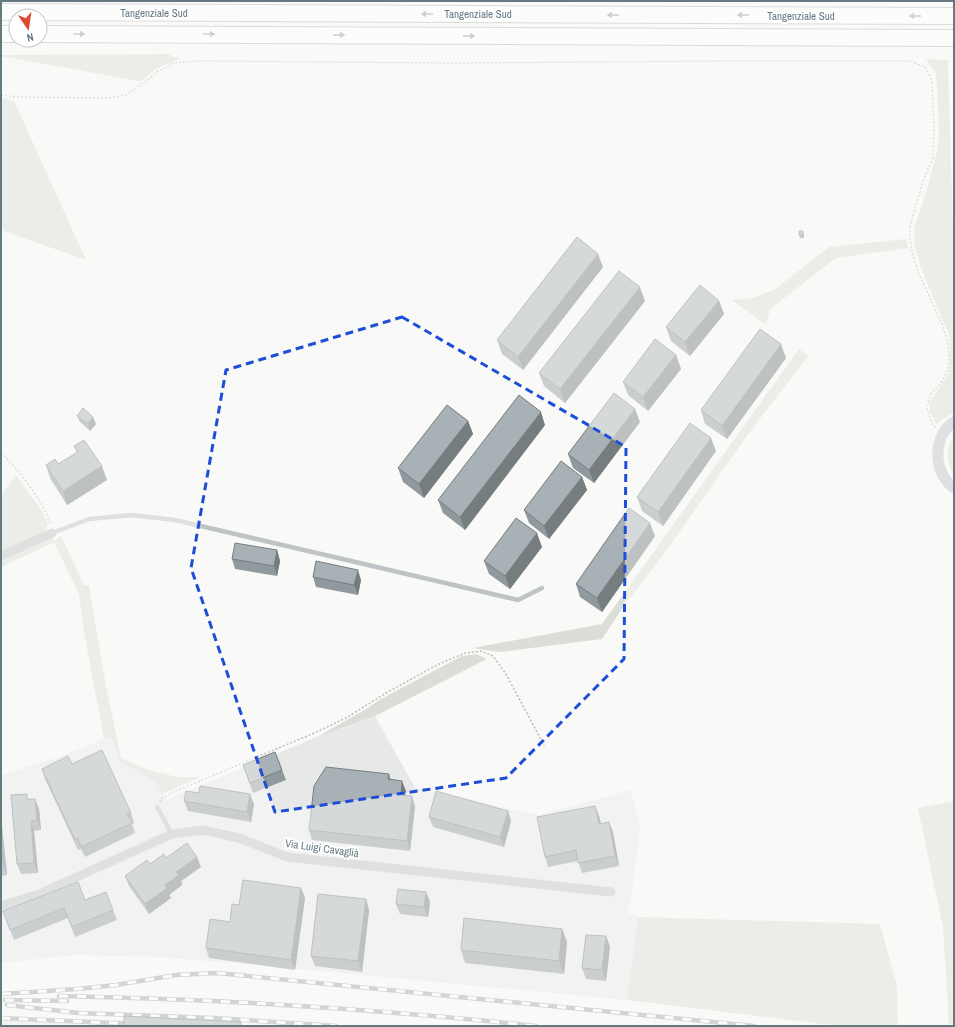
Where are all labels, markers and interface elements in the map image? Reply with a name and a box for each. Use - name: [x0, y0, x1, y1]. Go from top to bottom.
- street label: Tangenziale Sud: [120, 6, 188, 20]
- street label: Tangenziale Sud: [444, 7, 512, 21]
- north arrow: [8, 8, 48, 48]
- street label: Tangenziale Sud: [767, 9, 835, 23]
- one-way arrow: [420, 11, 433, 17]
- one-way arrow: [606, 12, 619, 18]
- one-way arrow: [736, 12, 749, 18]
- one-way arrow: [908, 13, 921, 19]
- text: N: [26, 30, 35, 45]
- one-way arrow: [73, 31, 86, 37]
- one-way arrow: [203, 31, 216, 37]
- one-way arrow: [333, 32, 346, 38]
- one-way arrow: [463, 32, 475, 39]
- street label: Via Luigi Cavaglià: [284, 836, 360, 860]

